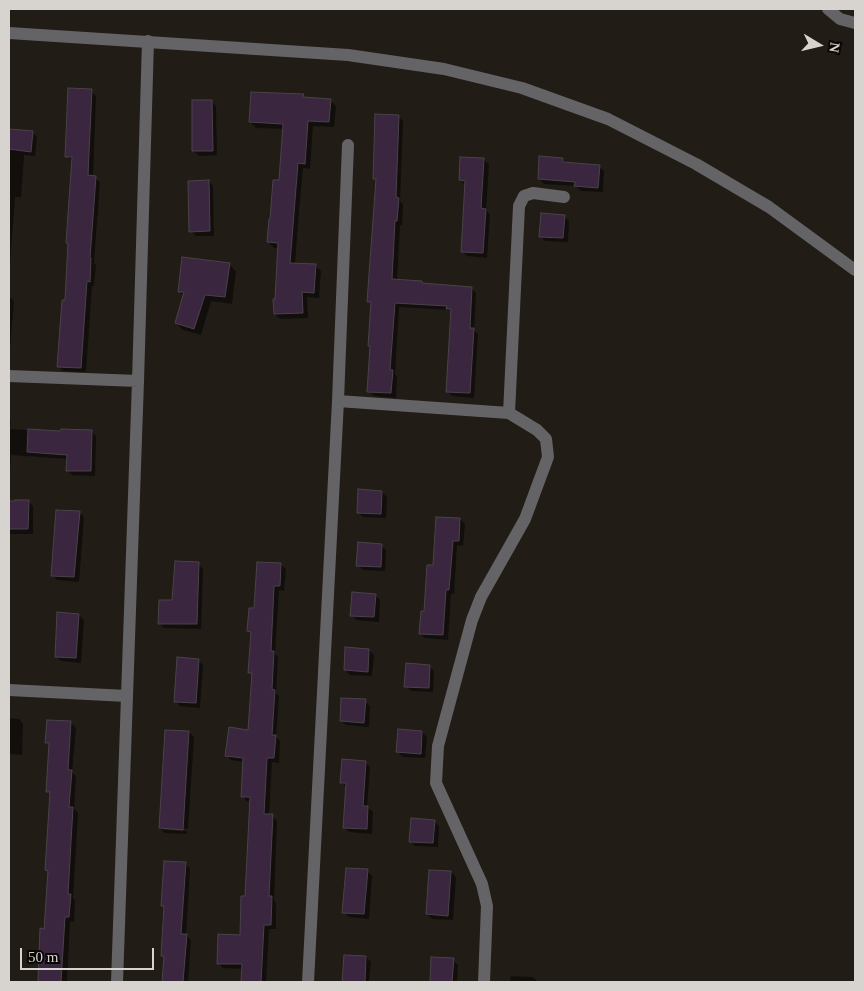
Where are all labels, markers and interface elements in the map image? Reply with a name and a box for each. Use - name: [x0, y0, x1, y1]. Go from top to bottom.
- north arrow: [794, 20, 844, 70]
- text: N: [826, 41, 843, 54]
- scale bar: [22, 938, 156, 970]
- text: 50 m: [28, 949, 58, 965]

